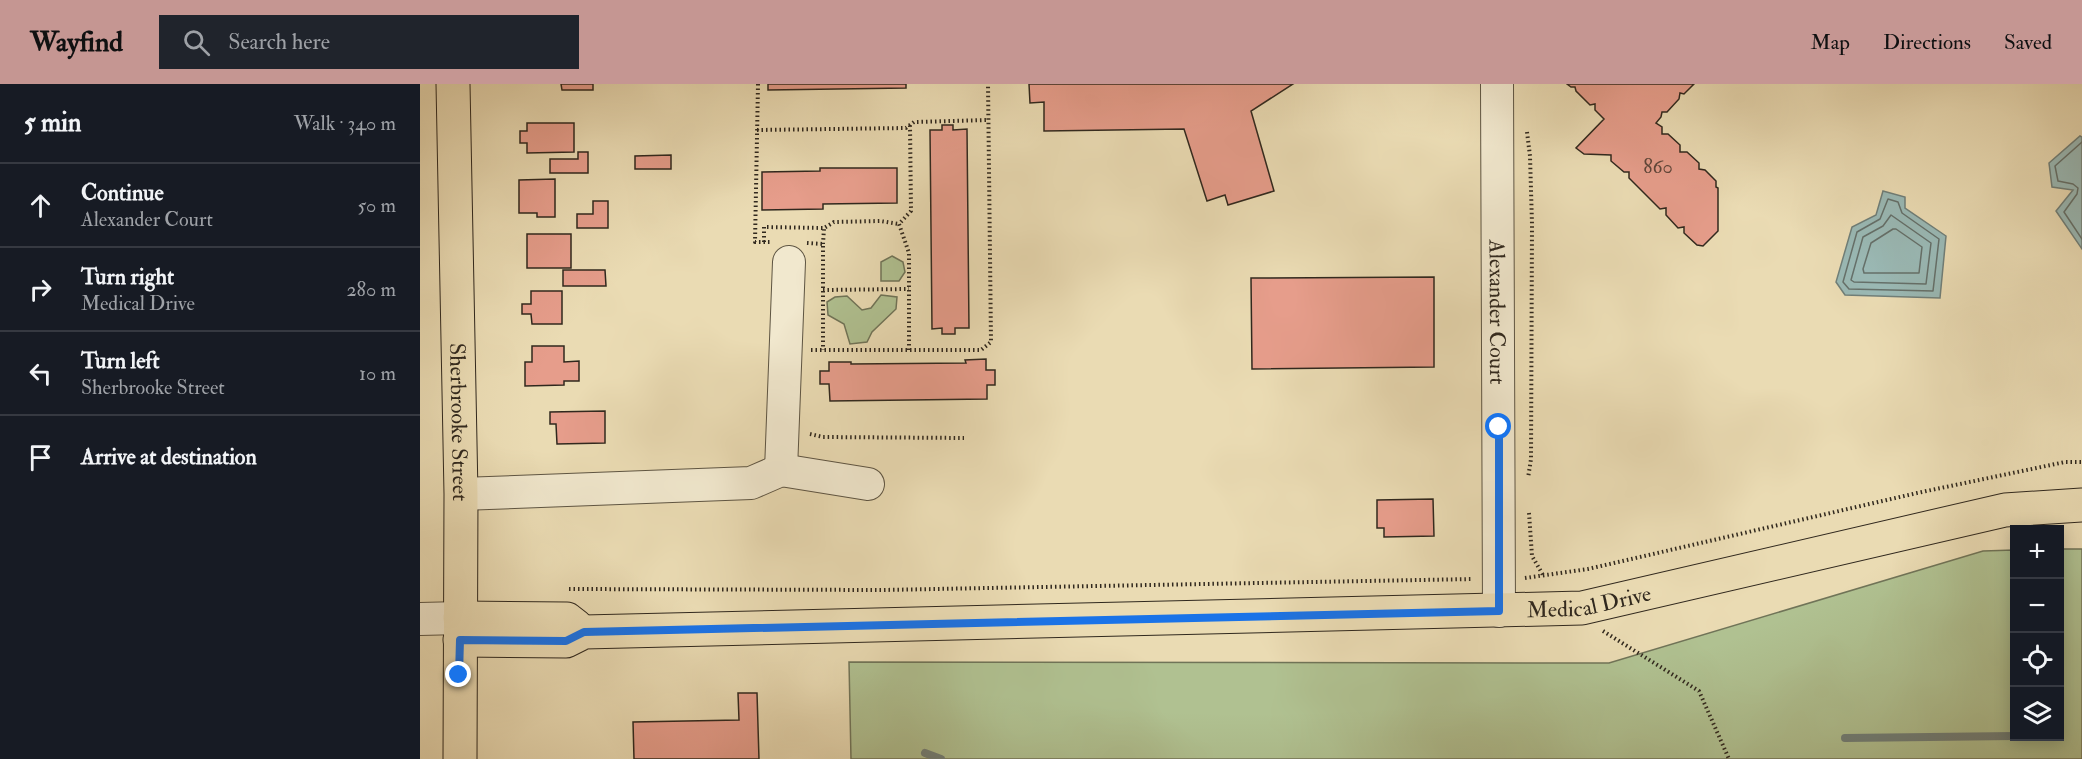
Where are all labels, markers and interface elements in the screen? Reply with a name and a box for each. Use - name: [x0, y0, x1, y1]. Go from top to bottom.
- search box: [159, 15, 579, 69]
- text: Wayfind: [30, 25, 123, 60]
- icon: search: [180, 26, 213, 59]
- text: Search here: [228, 28, 330, 56]
- text: Map: [1810, 29, 1850, 56]
- text: Directions: [1883, 29, 1971, 56]
- text: Saved: [2004, 29, 2052, 56]
- text: 5 min: [24, 107, 81, 139]
- text: Walk · 340 m: [294, 111, 396, 136]
- house number: 860: [1643, 154, 1673, 179]
- text: Continue: [81, 179, 164, 207]
- icon: ahead: [24, 189, 57, 222]
- text: 50 m: [357, 193, 396, 218]
- text: Alexander Court: [81, 207, 213, 232]
- street label: Alexander Court: [1483, 238, 1511, 385]
- text: Turn right: [81, 263, 174, 291]
- icon: right: [24, 273, 57, 306]
- text: 280 m: [346, 277, 396, 302]
- text: Medical Drive: [81, 291, 195, 316]
- street label: Sherbrooke Street: [443, 343, 474, 501]
- text: Turn left: [81, 347, 160, 375]
- icon: left: [24, 357, 57, 390]
- text: 10 m: [359, 361, 396, 386]
- text: Sherbrooke Street: [81, 375, 225, 400]
- route start: [1485, 413, 1511, 439]
- icon: arrive: [24, 441, 57, 474]
- text: Arrive at destination: [81, 443, 257, 471]
- map controls: [2010, 525, 2064, 741]
- button: +: [2010, 525, 2064, 579]
- street label: Medical Drive: [1527, 579, 1654, 624]
- button: −: [2010, 579, 2064, 633]
- button: locate: [2010, 633, 2064, 687]
- route end: [445, 661, 471, 687]
- button: layers: [2010, 687, 2064, 741]

